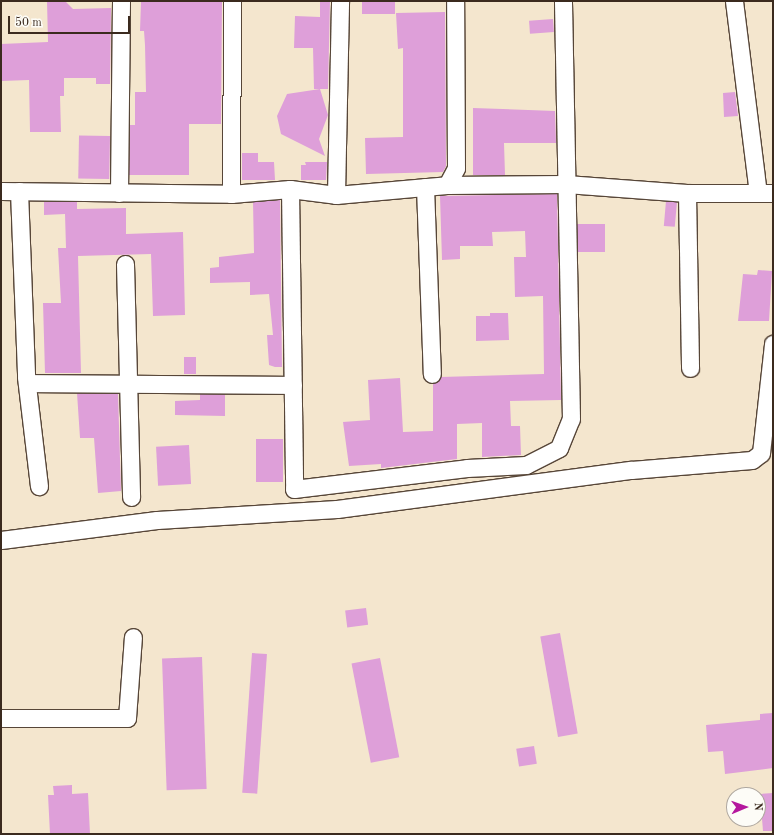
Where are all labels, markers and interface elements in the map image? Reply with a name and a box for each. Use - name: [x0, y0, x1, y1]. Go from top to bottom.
- scale bar: [10, 8, 132, 34]
- text: 50 m: [15, 17, 42, 29]
- north arrow: [726, 787, 766, 827]
- text: N: [752, 802, 763, 811]

